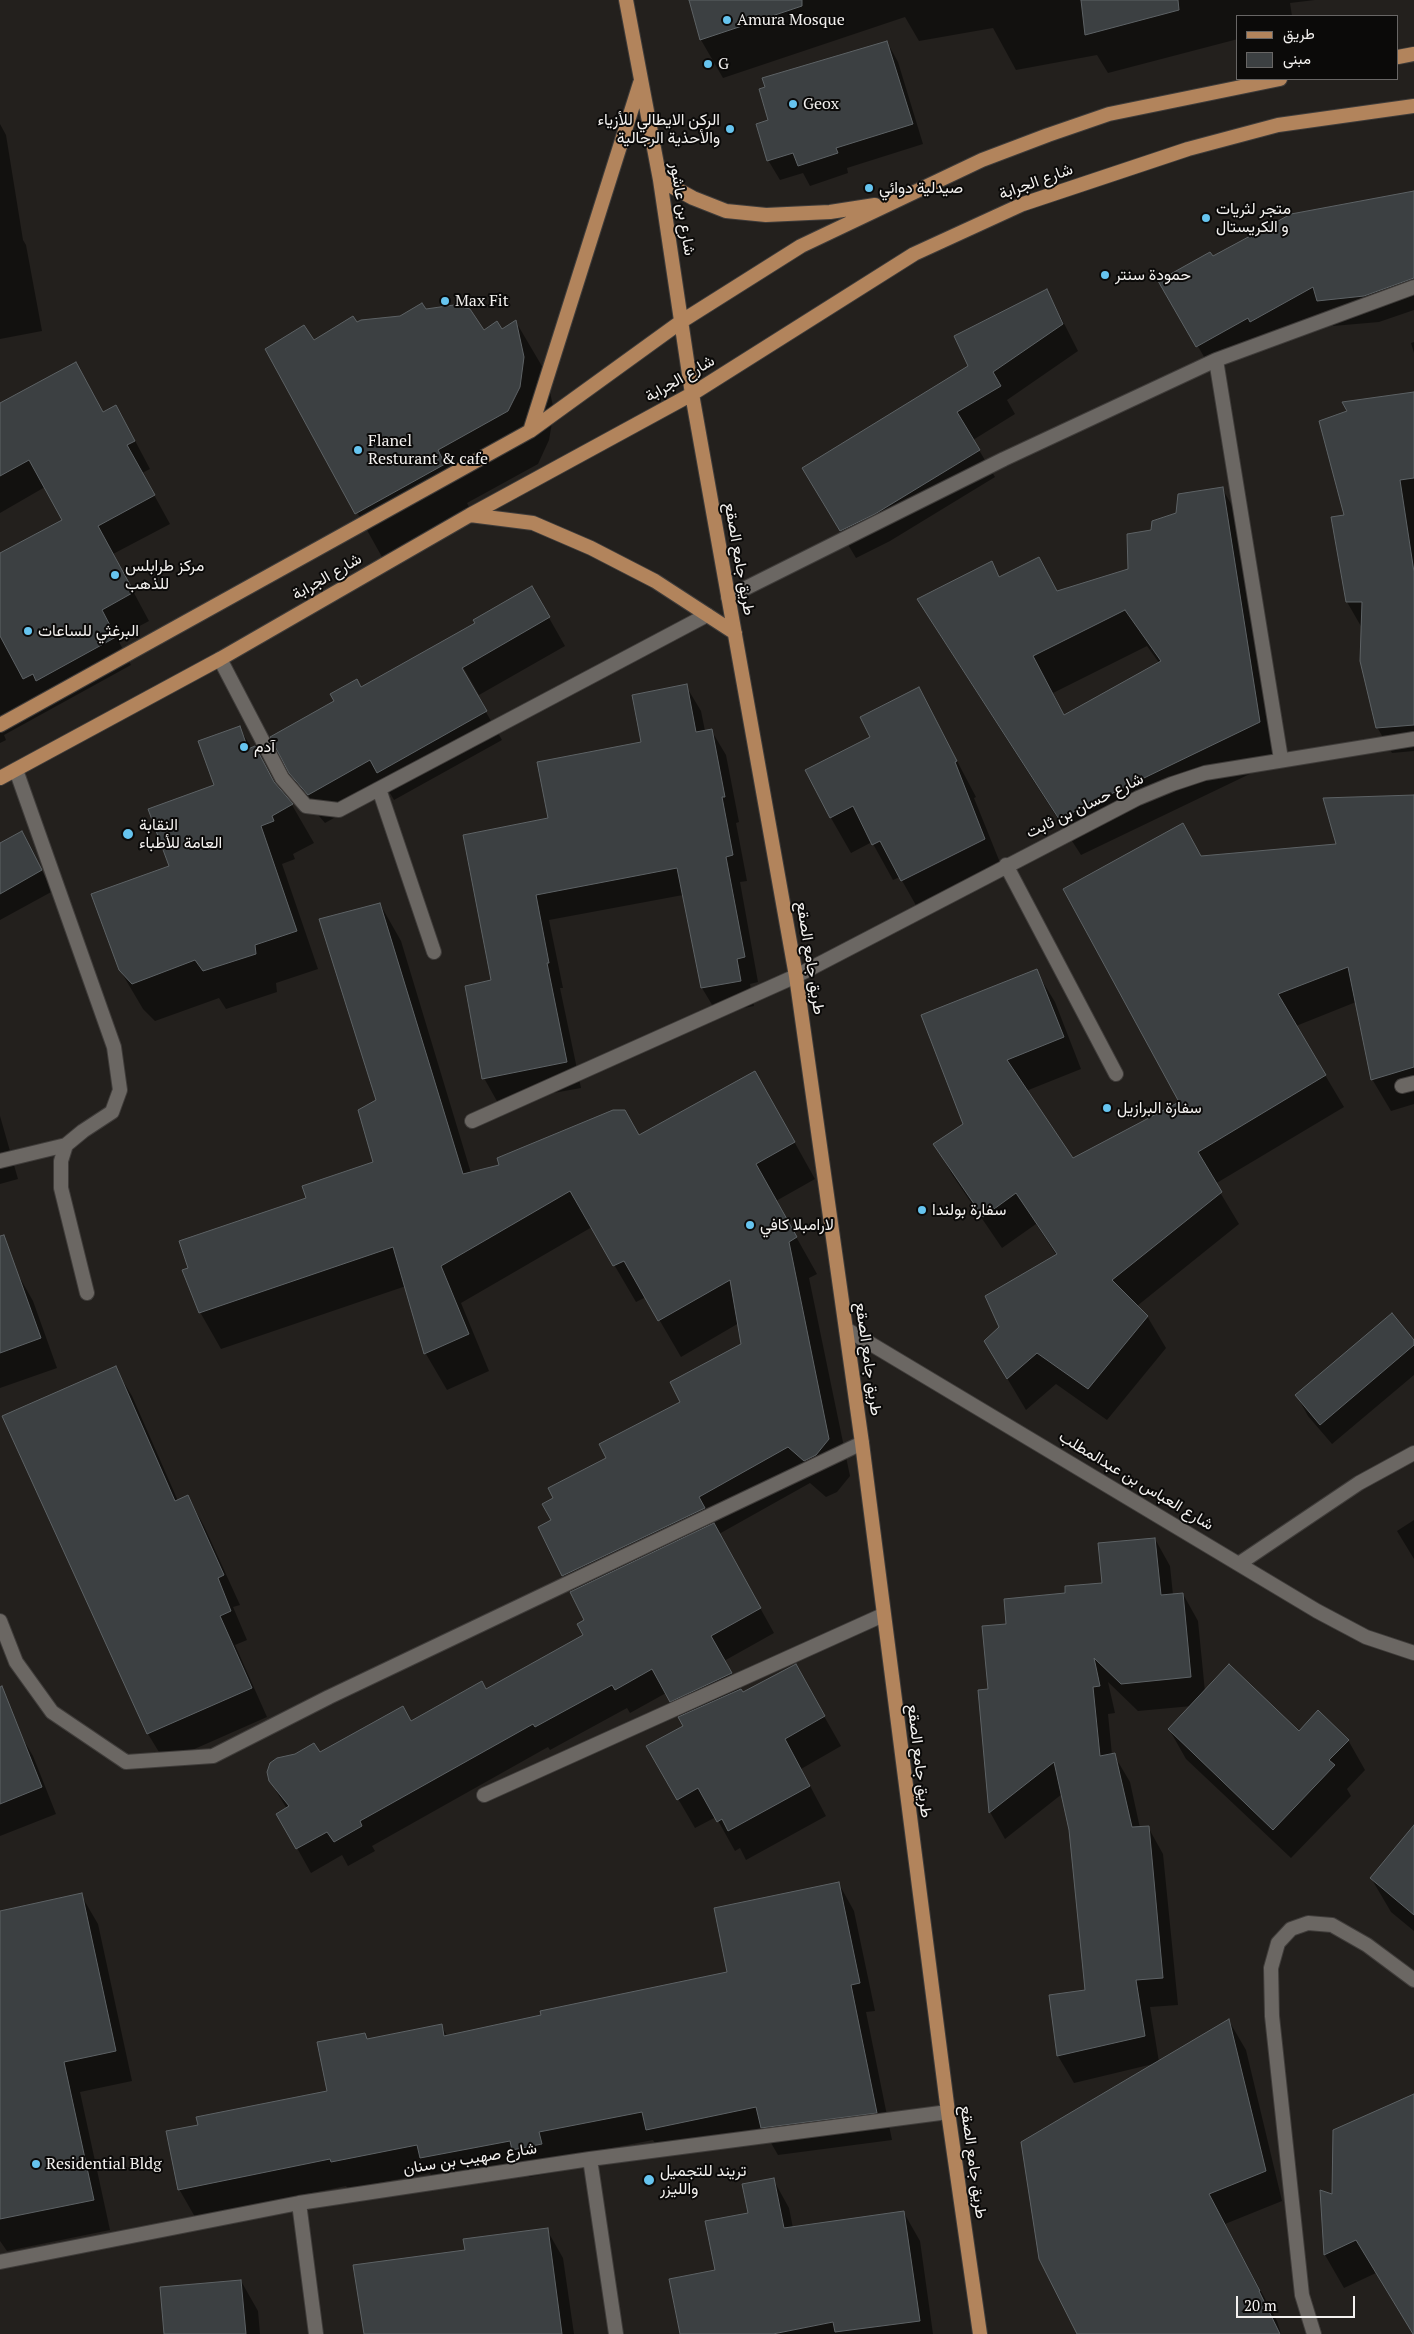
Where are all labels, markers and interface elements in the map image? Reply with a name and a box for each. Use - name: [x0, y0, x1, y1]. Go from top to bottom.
- place label: Amura Mosque: [737, 10, 845, 30]
- marker: Amura Mosque: [721, 14, 733, 26]
- legend: [1236, 15, 1399, 80]
- text: طريق: [1283, 23, 1315, 43]
- text: مبنى: [1283, 48, 1311, 68]
- place label: G: [718, 54, 729, 74]
- marker: G: [702, 58, 714, 70]
- place label: Geox: [803, 94, 839, 114]
- marker: Geox: [787, 98, 799, 110]
- place label: الركن الايطالي للأزياء والأحذية الرجالية: [597, 110, 720, 148]
- marker: الركن الايطالي للأزياء والأحذية الرجالية: [724, 123, 736, 135]
- street label: شارع الجرابة: [996, 160, 1076, 204]
- street label: شارع بن عاشور: [665, 161, 699, 257]
- place label: صيدلية دوائي: [879, 178, 963, 198]
- marker: صيدلية دوائي: [863, 182, 875, 194]
- place label: متجر لثريات و الكريستال: [1216, 199, 1291, 237]
- marker: متجر لثريات و الكريستال: [1200, 212, 1212, 224]
- place label: حمودة سنتر: [1115, 265, 1191, 285]
- marker: حمودة سنتر: [1099, 269, 1111, 281]
- place label: Max Fit: [455, 291, 509, 311]
- marker: Max Fit: [439, 295, 451, 307]
- street label: شارع الجرابة: [642, 351, 718, 407]
- place label: Flanel Resturant & cafe: [368, 431, 488, 469]
- marker: Flanel Resturant & cafe: [352, 444, 364, 456]
- street label: طريق جامع الصقع: [720, 501, 758, 617]
- street label: شارع الجرابة: [289, 549, 365, 605]
- place label: مركز طرابلس للذهب: [125, 556, 204, 594]
- marker: مركز طرابلس للذهب: [109, 569, 121, 581]
- place label: البرغثي للساعات: [38, 621, 139, 641]
- marker: البرغثي للساعات: [22, 625, 34, 637]
- place label: آدم: [254, 737, 275, 757]
- marker: آدم: [238, 741, 250, 753]
- street label: شارع حسان بن ثابت: [1023, 769, 1147, 843]
- place label: النقابة العامة للأطباء: [139, 815, 222, 853]
- marker: النقابة العامة للأطباء: [121, 827, 135, 841]
- street label: طريق جامع الصقع: [792, 900, 828, 1016]
- place label: سفارة البرازيل: [1117, 1098, 1202, 1118]
- marker: سفارة البرازيل: [1101, 1102, 1113, 1114]
- place label: سفارة بولندا: [932, 1200, 1006, 1220]
- marker: سفارة بولندا: [916, 1204, 928, 1216]
- place label: لارامبلا كافي: [760, 1215, 834, 1235]
- marker: لارامبلا كافي: [744, 1219, 756, 1231]
- street label: طريق جامع الصقع: [851, 1301, 885, 1417]
- street label: شارع العباس بن عبدالمطلب: [1055, 1427, 1217, 1535]
- street label: طريق جامع الصقع: [903, 1703, 935, 1819]
- street label: طريق جامع الصقع: [956, 2104, 990, 2220]
- street label: شارع صهيب بن سنان: [402, 2139, 538, 2179]
- place label: Residential Bldg: [46, 2154, 162, 2174]
- marker: Residential Bldg: [30, 2158, 42, 2170]
- place label: تريند للتجميل والليزر: [660, 2161, 746, 2199]
- marker: تريند للتجميل والليزر: [642, 2173, 656, 2187]
- scale bar: [1239, 2286, 1358, 2318]
- text: 20 m: [1244, 2295, 1277, 2315]

